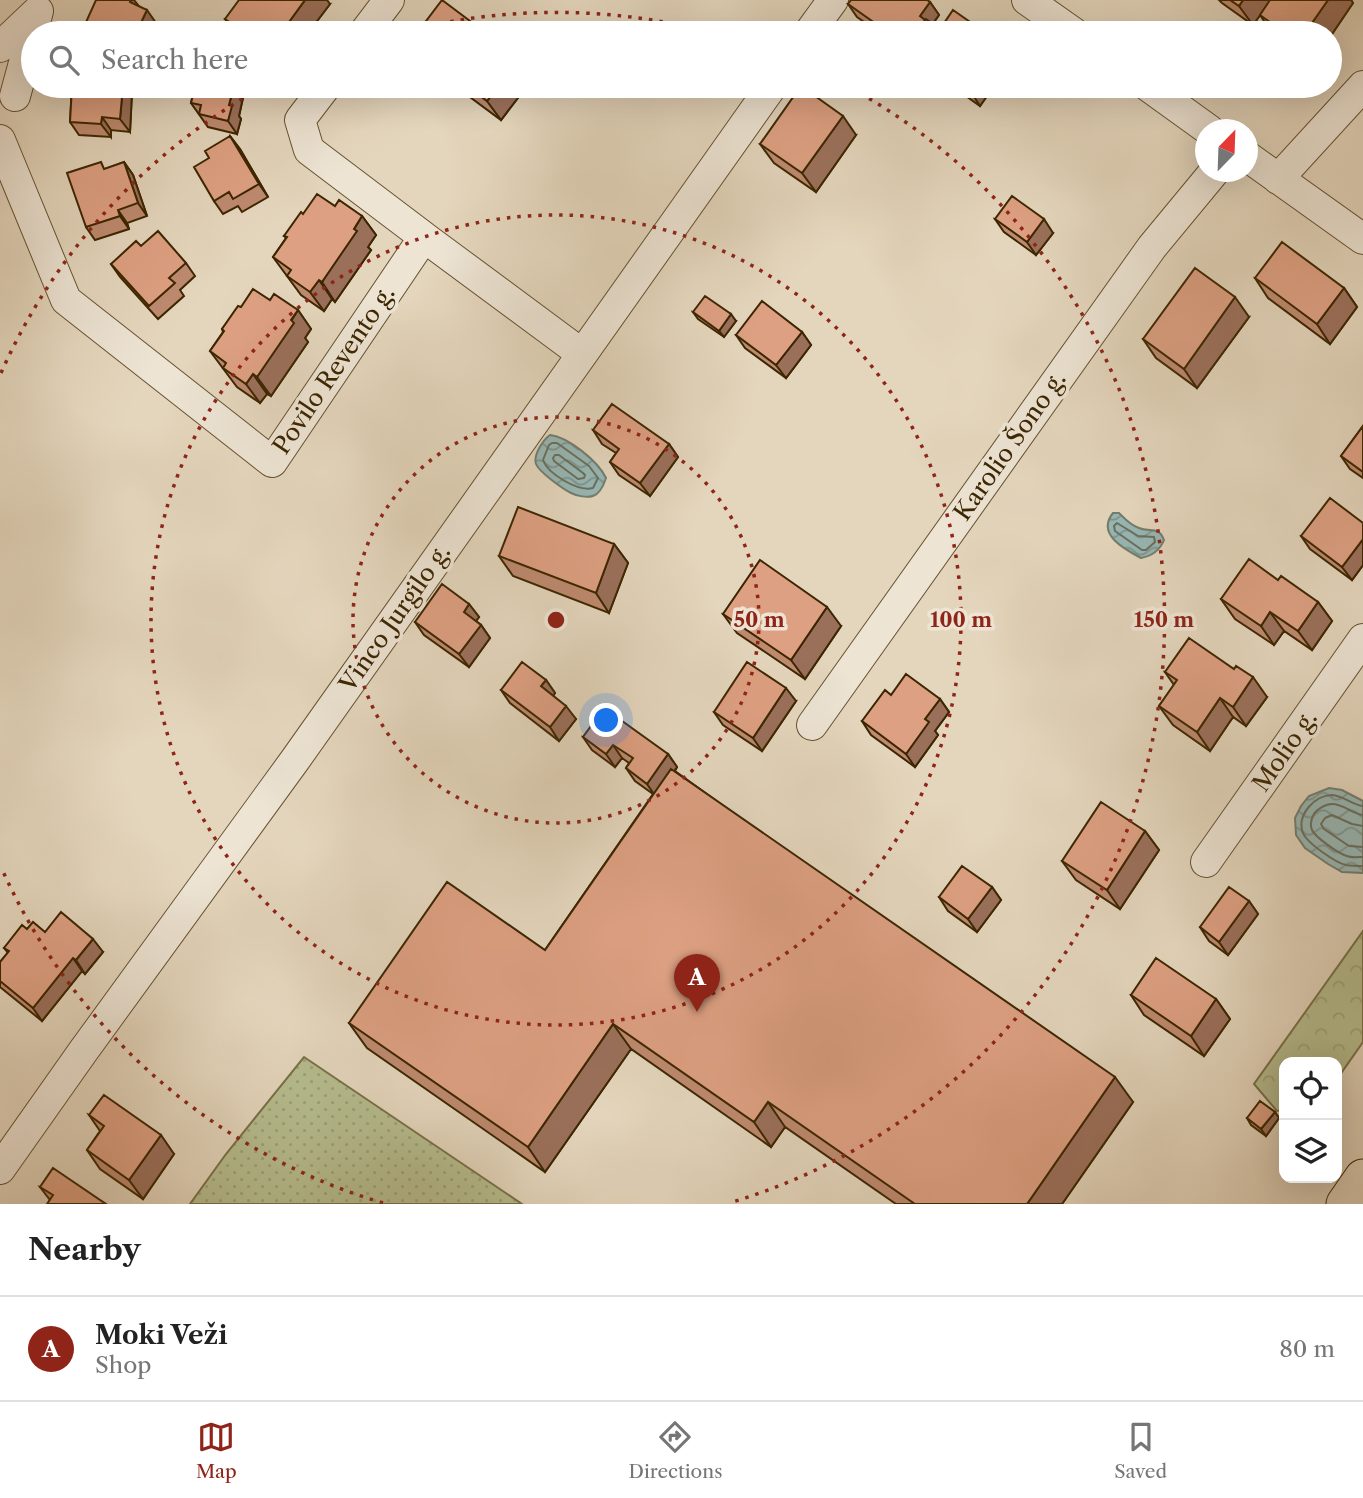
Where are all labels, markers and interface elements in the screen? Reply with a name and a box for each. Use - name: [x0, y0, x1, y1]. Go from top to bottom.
- search box: [21, 21, 1342, 98]
- icon: search: [45, 41, 83, 79]
- text: Search here: [101, 44, 248, 76]
- north arrow: [1195, 119, 1258, 182]
- street label: Povilo Revento g.: [266, 280, 401, 460]
- street label: Karolio Šono g.: [947, 365, 1072, 526]
- street label: Vinco Jurgilo g.: [332, 538, 456, 698]
- text: 50 m: [733, 607, 785, 632]
- text: 100 m: [930, 607, 992, 632]
- text: 150 m: [1134, 607, 1194, 632]
- centre of rings: [544, 608, 568, 632]
- your location: [589, 703, 623, 737]
- street label: Molio g.: [1246, 704, 1323, 797]
- pin: A: [674, 954, 720, 1012]
- map controls: [1279, 1057, 1342, 1183]
- button: locate: [1279, 1057, 1342, 1120]
- button: layers: [1279, 1120, 1342, 1183]
- text: Nearby: [28, 1231, 141, 1268]
- text: Moki Veži: [95, 1319, 228, 1351]
- text: A: [42, 1335, 60, 1363]
- text: 80 m: [1279, 1335, 1335, 1363]
- text: Shop: [95, 1351, 151, 1379]
- tab: Map: [196, 1418, 237, 1483]
- tab: Directions: [629, 1418, 722, 1483]
- tab: Saved: [1114, 1418, 1167, 1483]

